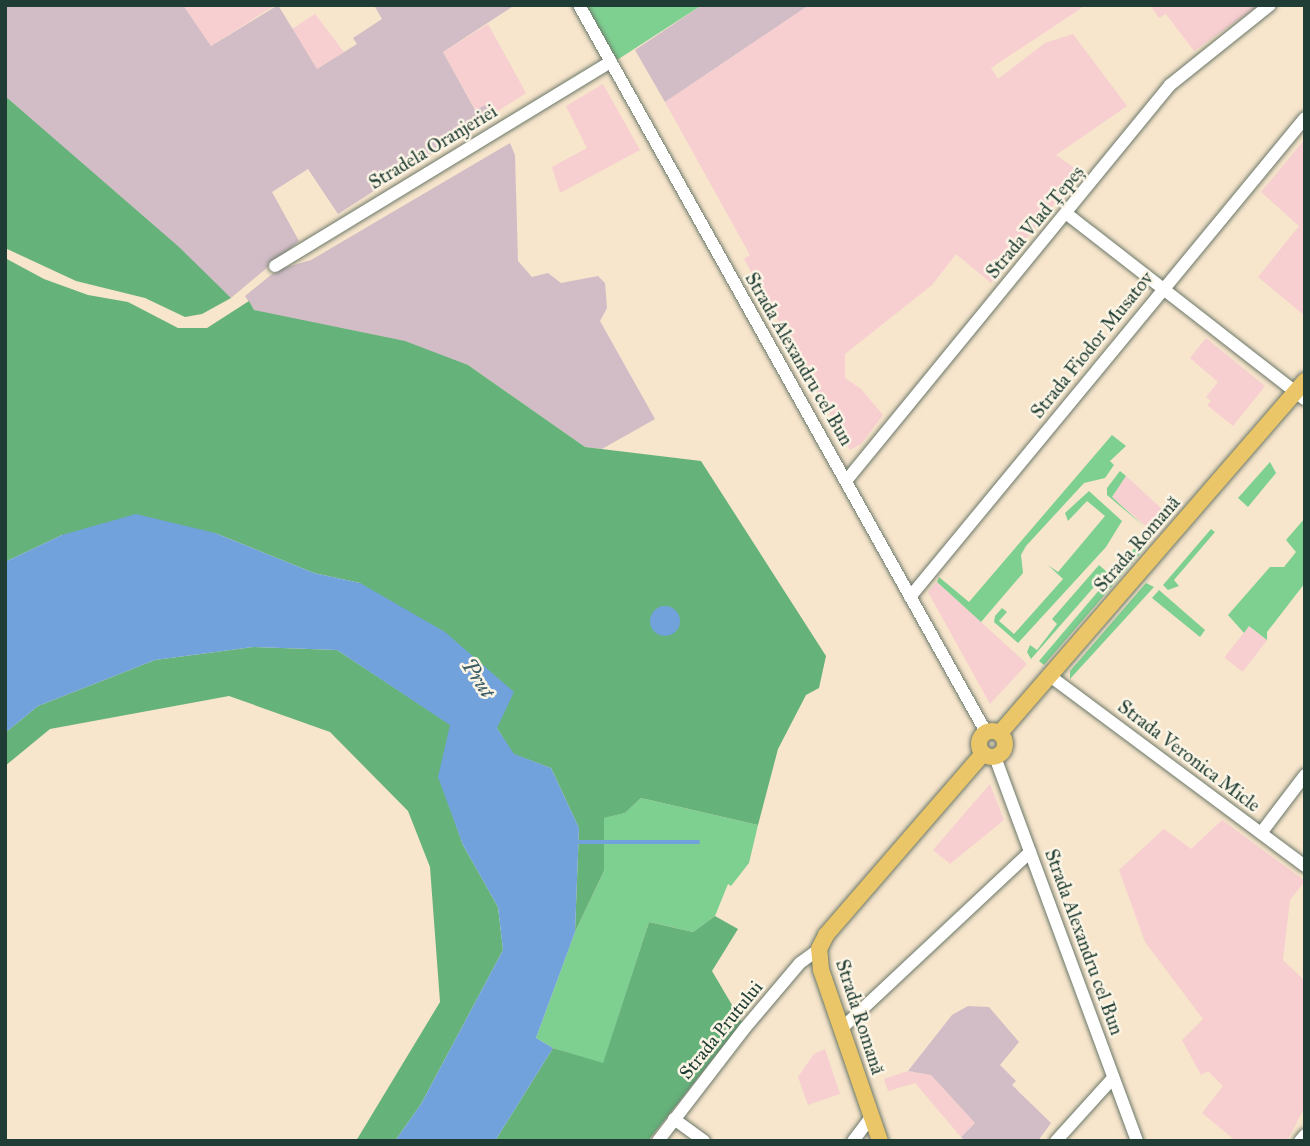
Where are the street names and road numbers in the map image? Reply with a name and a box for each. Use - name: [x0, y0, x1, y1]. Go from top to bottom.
- street label: Stradela Oranjeriei: [365, 100, 501, 194]
- street label: Strada Vlad Ţepeș: [981, 161, 1089, 283]
- street label: Strada Fiodor Musatov: [1026, 267, 1158, 423]
- street label: Strada Alexandru cel Bun: [740, 268, 858, 450]
- street label: Strada Romană: [1089, 491, 1185, 597]
- street label: Strada Veronica Micle: [1113, 695, 1265, 817]
- street label: Strada Alexandru cel Bun: [1040, 846, 1128, 1038]
- street label: Strada Romană: [831, 957, 889, 1077]
- street label: Strada Prutului: [674, 976, 768, 1084]

